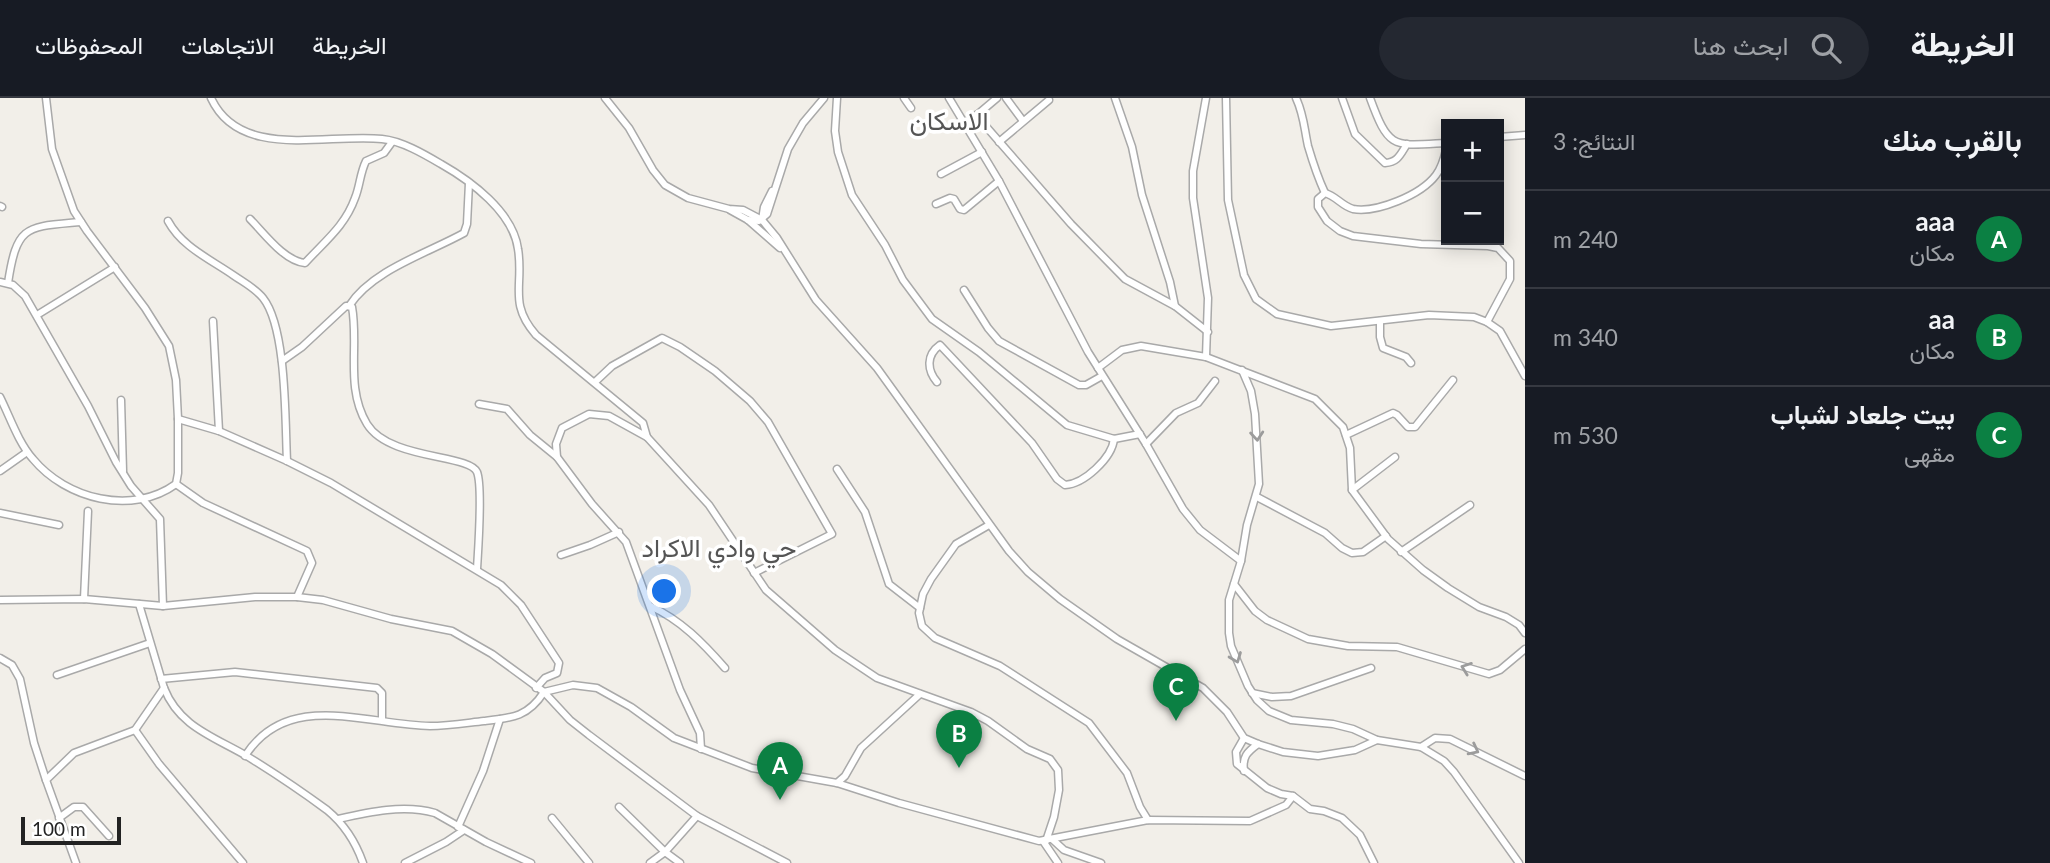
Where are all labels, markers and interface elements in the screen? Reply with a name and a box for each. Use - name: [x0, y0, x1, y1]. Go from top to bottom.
- search box: [1379, 17, 1869, 80]
- text: الخريطة: [1911, 23, 2015, 63]
- text: ابحث هنا: [1693, 29, 1789, 61]
- icon: search: [1807, 29, 1845, 67]
- text: المحفوظات: [35, 30, 143, 59]
- text: الاتجاهات: [181, 30, 274, 59]
- text: الخريطة: [312, 30, 387, 59]
- district label: الاسكان: [910, 104, 989, 136]
- map controls: [1441, 119, 1504, 245]
- button: +: [1441, 119, 1504, 182]
- text: بالقرب منك: [1883, 121, 2022, 157]
- text: النتائج: 3: [1553, 127, 1635, 155]
- button: −: [1441, 182, 1504, 245]
- text: aaa: [1915, 205, 1955, 237]
- text: 240 m: [1553, 225, 1618, 253]
- text: A: [1991, 225, 2007, 253]
- text: مكان: [1909, 238, 1955, 266]
- text: aa: [1929, 303, 1955, 335]
- text: 340 m: [1553, 323, 1618, 351]
- text: B: [1991, 323, 2007, 351]
- text: مكان: [1909, 336, 1955, 364]
- text: بيت جلعاد لشباب: [1770, 398, 1955, 430]
- text: 530 m: [1553, 421, 1618, 449]
- text: C: [1991, 421, 2007, 449]
- one-way arrow: [1249, 431, 1264, 442]
- text: مقهى: [1904, 439, 1955, 467]
- district label: حي وادي الاكراد: [641, 531, 797, 569]
- your location: [647, 574, 681, 608]
- one-way arrow: [1228, 651, 1242, 663]
- one-way arrow: [1460, 662, 1472, 676]
- pin: C: [1153, 663, 1199, 721]
- pin: B: [936, 710, 982, 768]
- pin: A: [757, 742, 803, 800]
- one-way arrow: [1466, 742, 1479, 756]
- scale bar: [21, 814, 121, 846]
- text: 100 m: [32, 817, 86, 840]

